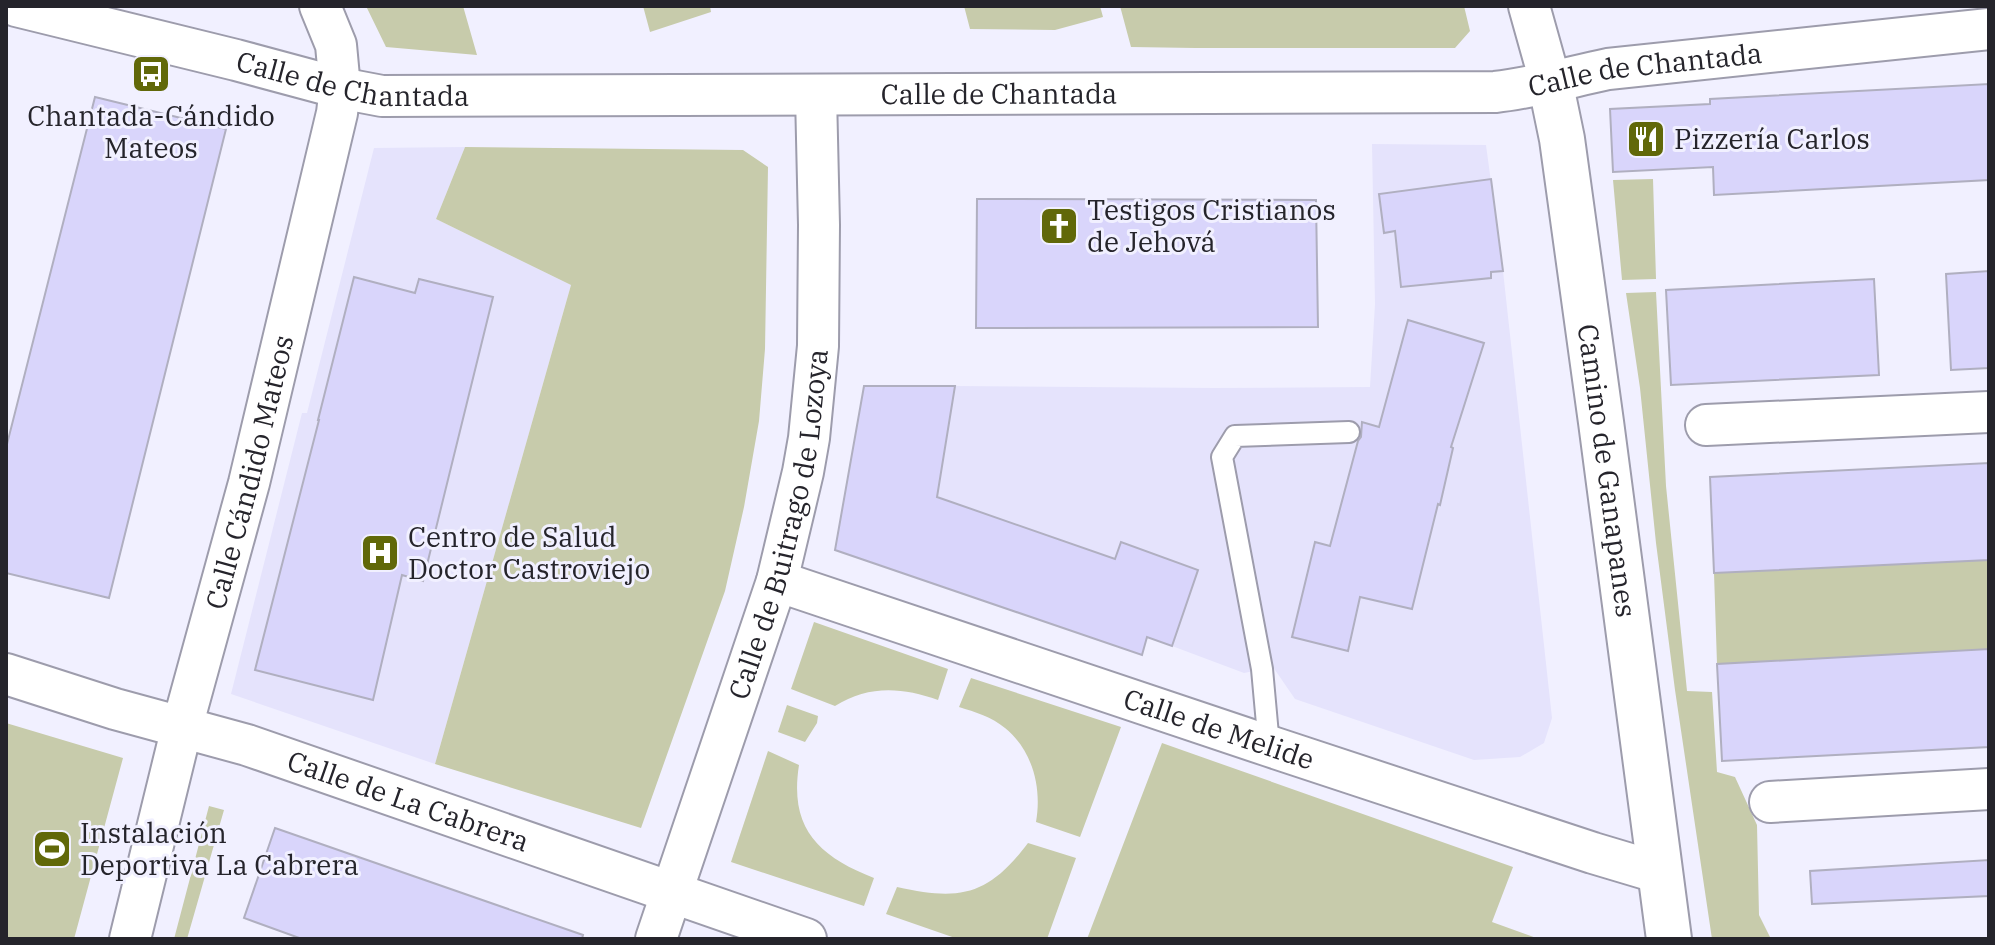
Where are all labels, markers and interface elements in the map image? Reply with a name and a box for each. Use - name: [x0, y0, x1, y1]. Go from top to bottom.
- street label: Calle de Chantada: [1524, 34, 1764, 105]
- street label: Calle de Chantada: [233, 42, 469, 114]
- bus stop icon: Chantada-Cándido Mateos: [130, 53, 172, 95]
- street label: Calle de Chantada: [881, 74, 1117, 112]
- place label: Chantada-Cándido Mateos: [27, 97, 275, 166]
- restaurant icon: Pizzería Carlos: [1625, 118, 1667, 160]
- place label: Pizzería Carlos: [1674, 120, 1870, 157]
- place label: Testigos Cristianos de Jehová: [1087, 191, 1336, 260]
- church icon: Testigos Cristianos de Jehová: [1038, 205, 1080, 247]
- street label: Camino de Ganapanes: [1570, 322, 1646, 620]
- street label: Calle Cándido Mateos: [196, 331, 302, 613]
- street label: Calle de Buitrago de Lozoya: [719, 347, 836, 704]
- place label: Centro de Salud Doctor Castroviejo: [408, 518, 650, 587]
- hospital icon: Centro de Salud Doctor Castroviejo: [359, 532, 401, 574]
- street label: Calle de Melide: [1119, 680, 1319, 778]
- street label: Calle de La Cabrera: [283, 741, 534, 859]
- place label: Instalación Deportiva La Cabrera: [80, 814, 359, 883]
- sports icon: Instalación Deportiva La Cabrera: [31, 828, 73, 870]

